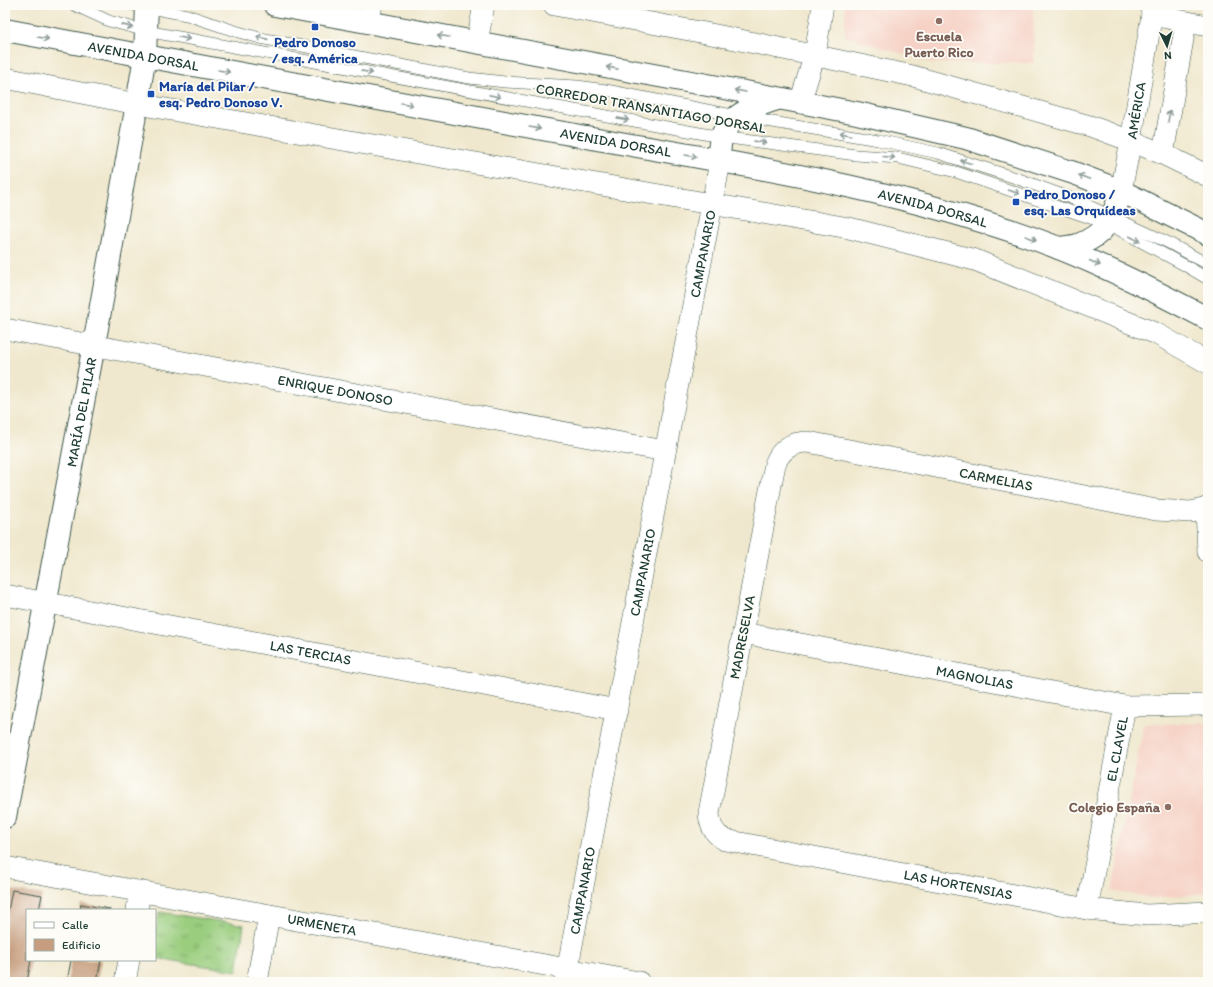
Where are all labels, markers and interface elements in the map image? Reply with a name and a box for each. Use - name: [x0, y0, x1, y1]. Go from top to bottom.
- marker: Escuela Puerto Rico: [934, 16, 944, 26]
- marker: Pedro Donoso / esq. América: [310, 22, 320, 32]
- one-way arrow: [121, 23, 134, 31]
- north arrow: [1147, 26, 1187, 66]
- place label: Escuela Puerto Rico: [904, 28, 974, 61]
- one-way arrow: [437, 32, 450, 40]
- one-way arrow: [36, 34, 49, 42]
- one-way arrow: [177, 34, 190, 42]
- one-way arrow: [256, 34, 269, 42]
- place label: Pedro Donoso / esq. América: [271, 34, 358, 67]
- street label: AVENIDA DORSAL: [87, 38, 200, 75]
- text: N: [1164, 49, 1172, 62]
- one-way arrow: [606, 63, 619, 71]
- one-way arrow: [218, 67, 231, 75]
- one-way arrow: [360, 68, 373, 76]
- place label: María del Pilar / esq. Pedro Donoso V.: [159, 78, 283, 111]
- street label: CORREDOR TRANSANTIAGO DORSAL: [534, 80, 767, 137]
- street label: AMÉRICA: [1123, 80, 1150, 141]
- one-way arrow: [733, 87, 746, 95]
- marker: María del Pilar / esq. Pedro Donoso V.: [146, 89, 156, 99]
- one-way arrow: [488, 92, 501, 100]
- one-way arrow: [401, 101, 414, 109]
- one-way arrow: [1166, 110, 1174, 123]
- one-way arrow: [616, 116, 629, 124]
- one-way arrow: [528, 124, 541, 132]
- street label: AVENIDA DORSAL: [559, 124, 673, 161]
- one-way arrow: [839, 130, 852, 138]
- one-way arrow: [753, 138, 766, 146]
- one-way arrow: [684, 152, 697, 160]
- one-way arrow: [882, 154, 895, 161]
- one-way arrow: [960, 158, 973, 165]
- one-way arrow: [1078, 172, 1090, 180]
- street label: AVENIDA DORSAL: [876, 185, 990, 231]
- place label: Pedro Donoso / esq. Las Orquídeas: [1024, 186, 1136, 219]
- one-way arrow: [1007, 189, 1020, 196]
- marker: Pedro Donoso / esq. Las Orquídeas: [1011, 197, 1021, 207]
- street label: CAMPANARIO: [687, 209, 720, 299]
- one-way arrow: [1025, 234, 1037, 242]
- one-way arrow: [1128, 235, 1140, 243]
- one-way arrow: [1089, 260, 1101, 267]
- street label: MARÍA DEL PILAR: [63, 356, 100, 468]
- street label: ENRIQUE DONOSO: [276, 372, 394, 410]
- street label: CARMELIAS: [958, 464, 1034, 495]
- street label: CAMPANARIO: [626, 527, 660, 618]
- street label: MADRESELVA: [726, 594, 759, 681]
- street label: LAS TERCIAS: [269, 637, 353, 669]
- street label: MAGNOLIAS: [935, 662, 1015, 694]
- street label: EL CLAVEL: [1103, 715, 1132, 783]
- place label: Colegio España: [1069, 799, 1161, 816]
- marker: Colegio España: [1163, 802, 1173, 812]
- street label: CAMPANARIO: [566, 845, 599, 936]
- street label: LAS HORTENSIAS: [902, 866, 1014, 904]
- legend: [26, 909, 156, 961]
- street label: URMENETA: [286, 910, 358, 940]
- text: Calle: [62, 918, 89, 932]
- text: Edificio: [62, 938, 101, 952]

